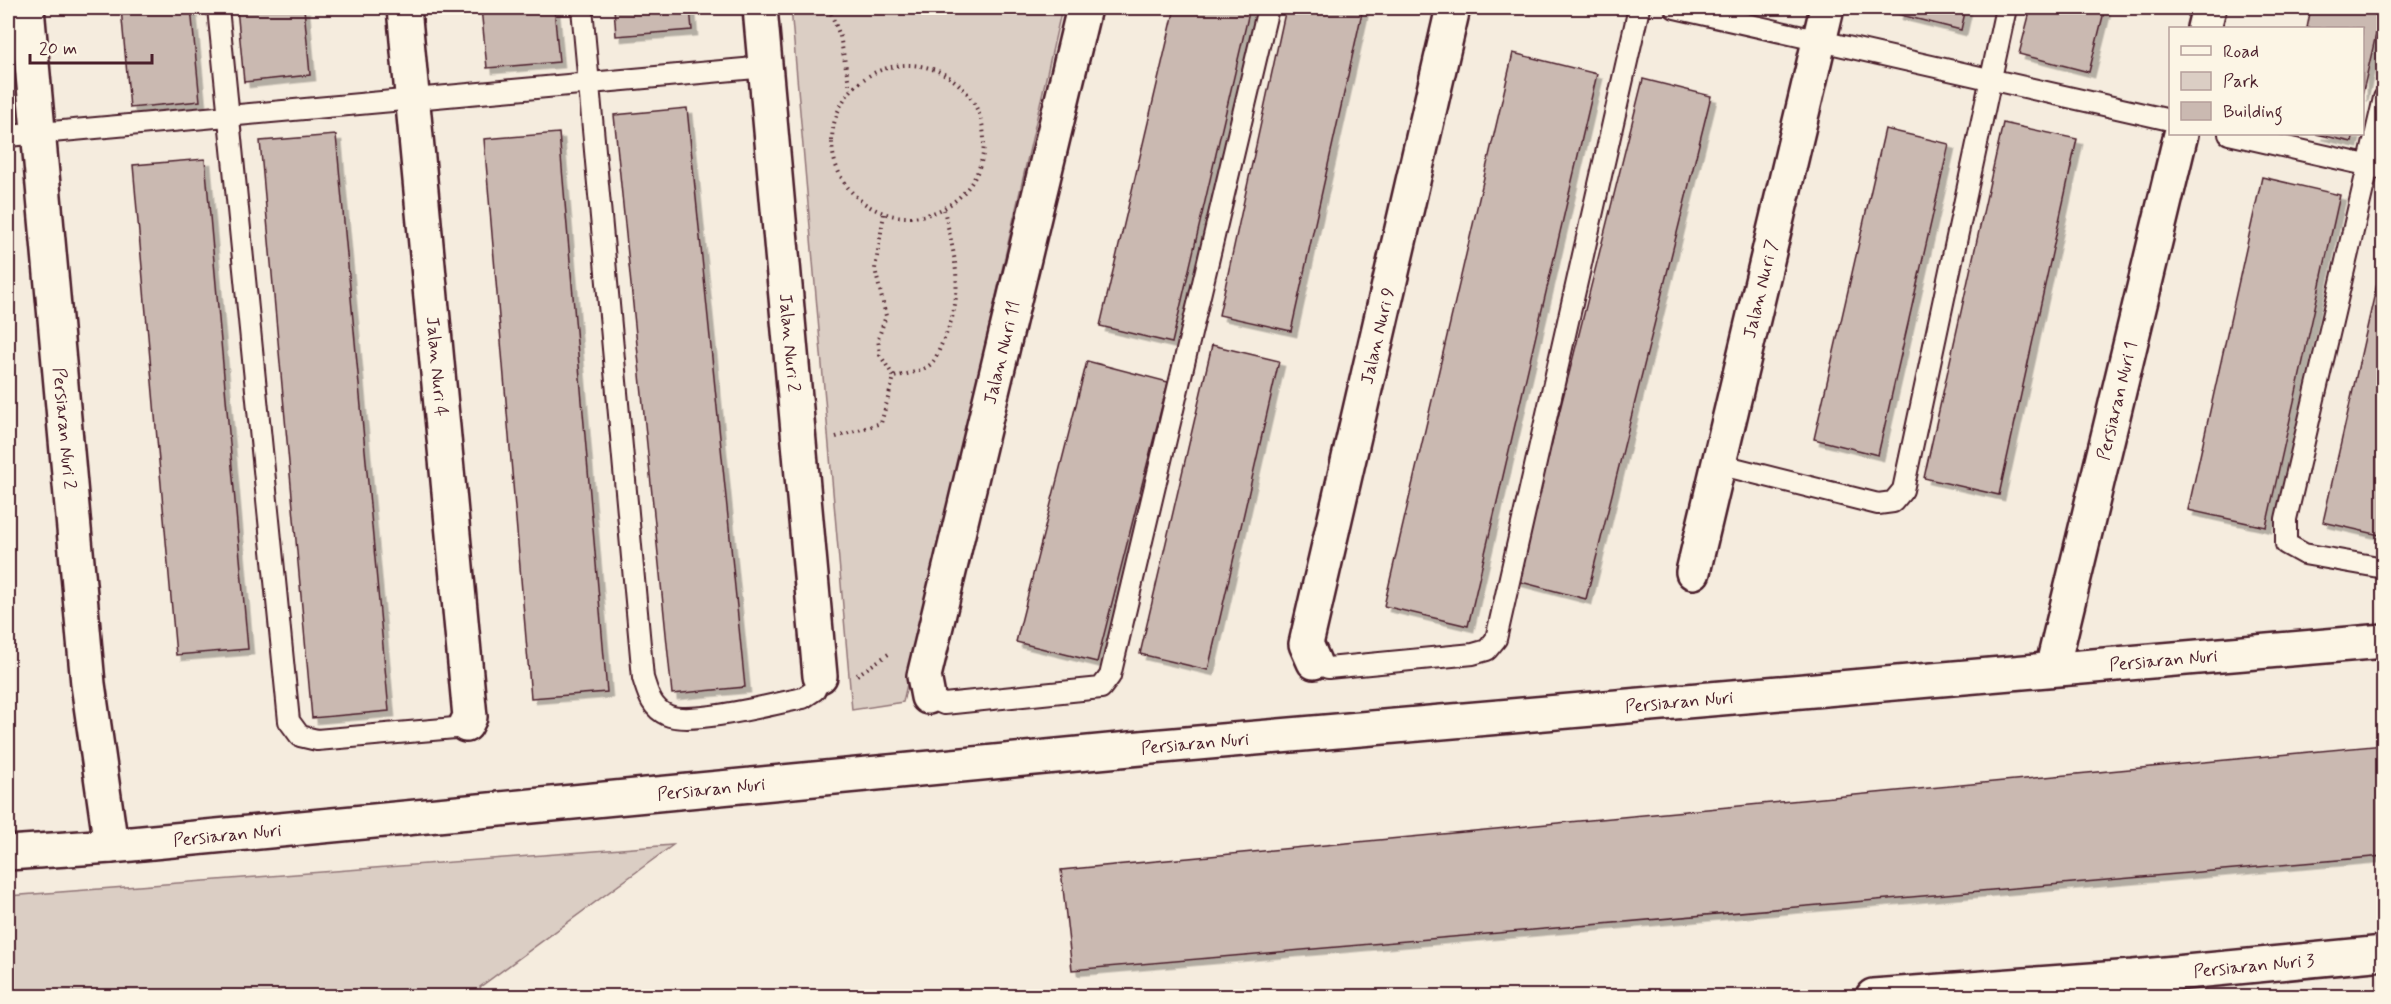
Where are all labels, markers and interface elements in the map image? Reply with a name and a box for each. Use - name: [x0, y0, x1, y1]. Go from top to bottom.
- scale bar: [30, 27, 152, 65]
- legend: [2169, 27, 2364, 135]
- text: 20 m: [39, 37, 77, 61]
- text: Road: [2223, 40, 2259, 64]
- text: Park: [2223, 70, 2259, 94]
- text: Building: [2223, 100, 2283, 126]
- street label: Jalan Nuri 7: [1738, 237, 1785, 341]
- street label: Jalan Nuri 9: [1355, 285, 1401, 387]
- street label: Jalan Nuri 2: [773, 292, 805, 393]
- street label: Jalan Nuri 11: [978, 299, 1026, 407]
- street label: Jalan Nuri 4: [420, 315, 453, 418]
- street label: Persiaran Nuri 1: [2092, 339, 2144, 463]
- street label: Persiaran Nuri 2: [46, 367, 81, 490]
- street label: Persiaran Nuri: [2108, 644, 2218, 678]
- street label: Persiaran Nuri: [1624, 686, 1734, 719]
- street label: Persiaran Nuri: [1140, 728, 1250, 761]
- street label: Persiaran Nuri: [656, 773, 766, 807]
- street label: Persiaran Nuri: [172, 819, 282, 853]
- street label: Persiaran Nuri 3: [2192, 949, 2315, 984]

